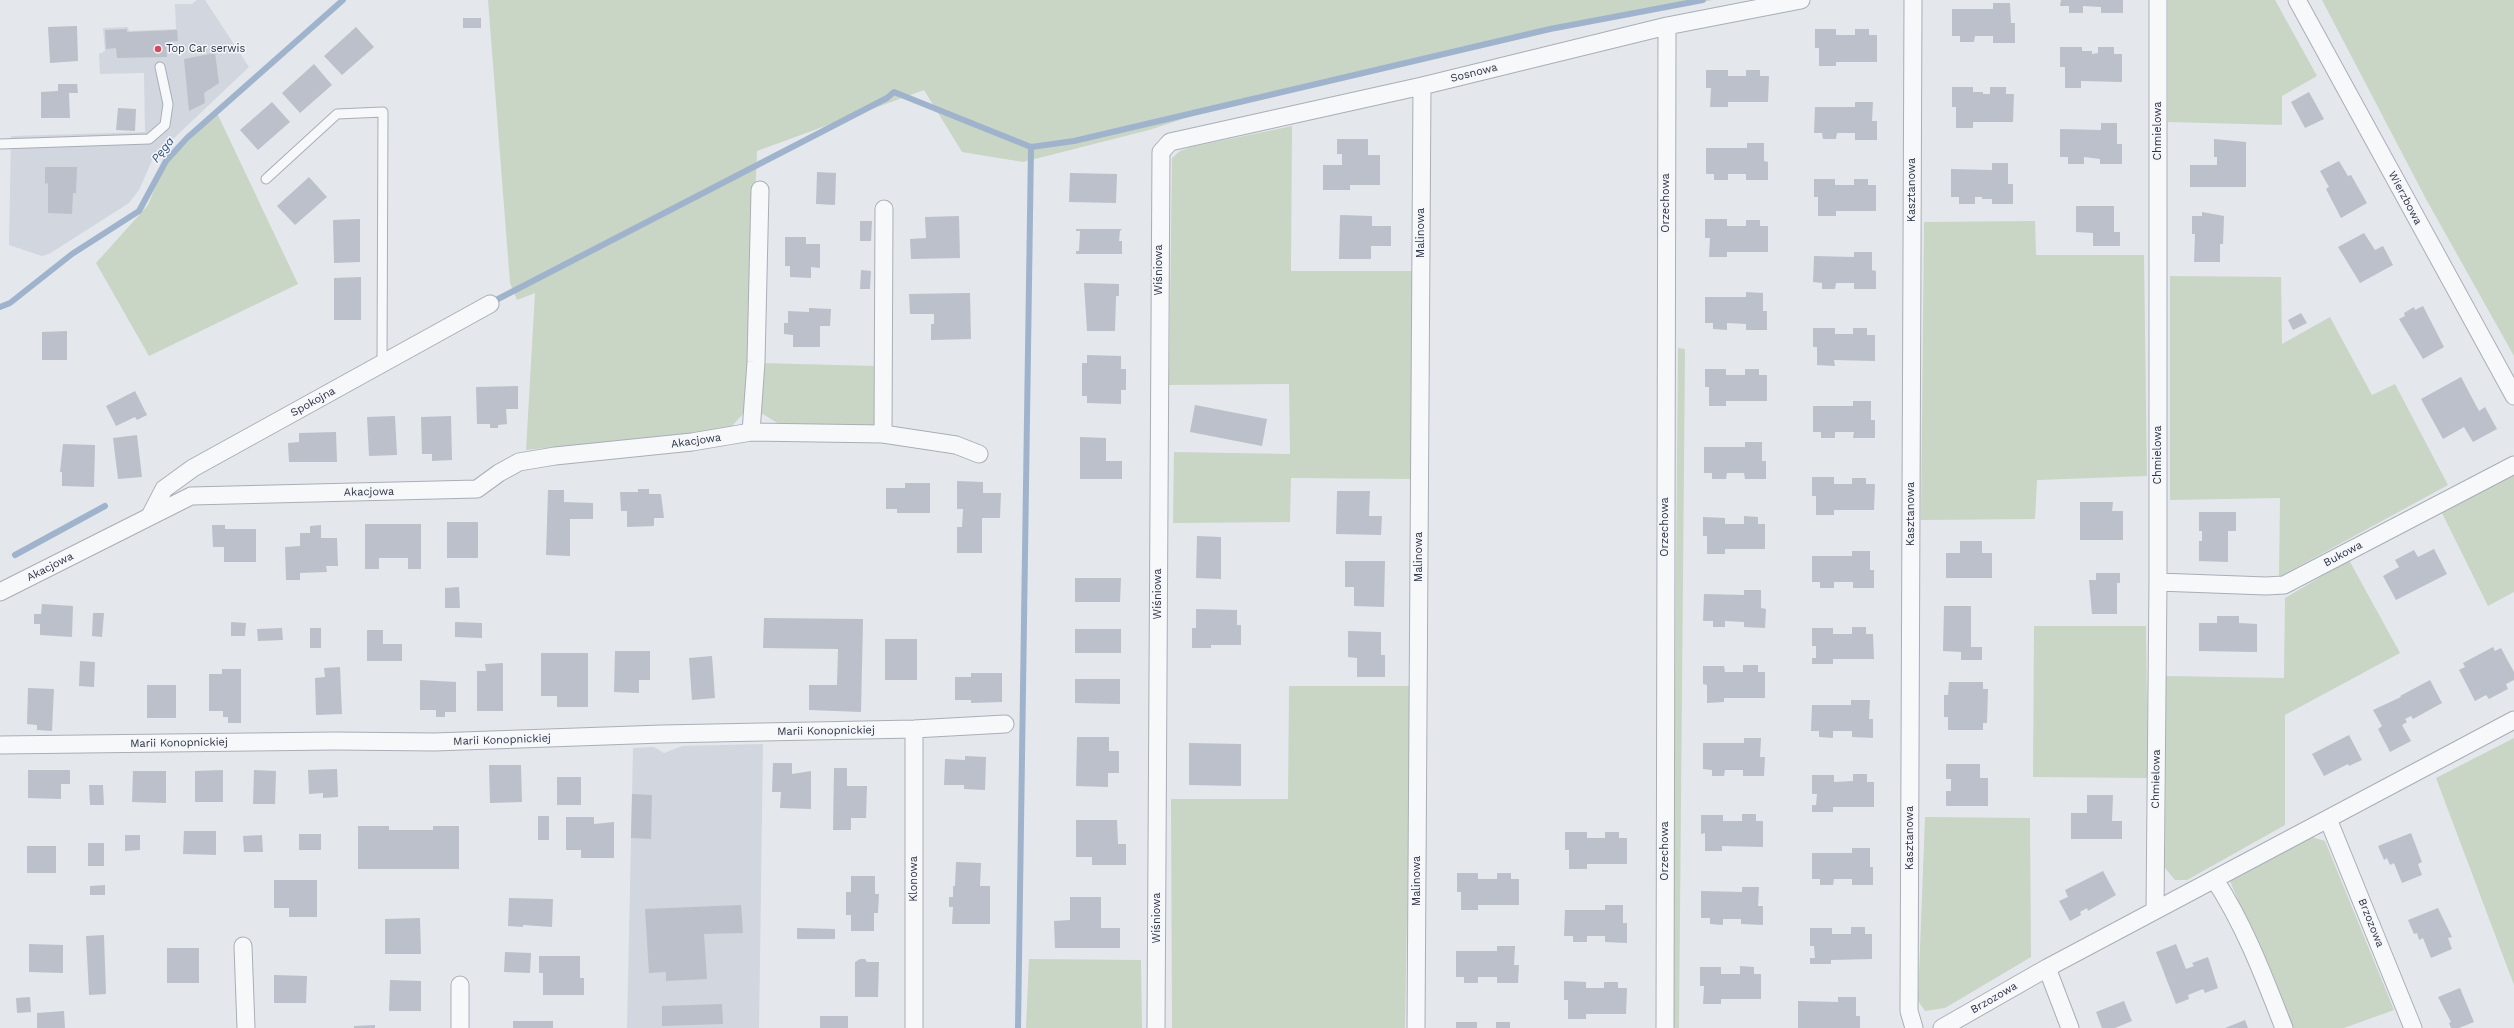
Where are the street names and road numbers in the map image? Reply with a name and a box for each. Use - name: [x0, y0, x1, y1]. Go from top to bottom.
- street label: Sosnowa: [1449, 61, 1499, 85]
- street label: Chmielowa: [2151, 101, 2165, 161]
- street label: Kasztanowa: [1905, 158, 1919, 222]
- street label: Wierzbowa: [2385, 169, 2425, 227]
- street label: Orzechowa: [1659, 173, 1673, 233]
- street label: Malinowa: [1414, 208, 1428, 258]
- street label: Wiśniowa: [1152, 245, 1166, 295]
- street label: Spokojna: [288, 384, 338, 420]
- street label: Chmielowa: [2151, 425, 2165, 485]
- street label: Akacjowa: [670, 431, 722, 451]
- street label: Kasztanowa: [1904, 482, 1918, 546]
- street label: Akacjowa: [344, 485, 394, 499]
- street label: Orzechowa: [1658, 497, 1672, 557]
- street label: Malinowa: [1412, 532, 1426, 582]
- street label: Bukowa: [2321, 538, 2365, 570]
- street label: Akacjowa: [25, 550, 75, 584]
- street label: Wiśniowa: [1151, 569, 1165, 619]
- street label: Marii Konopnickiej: [777, 724, 875, 738]
- street label: Marii Konopnickiej: [453, 732, 551, 748]
- street label: Marii Konopnickiej: [130, 736, 228, 750]
- street label: Chmielowa: [2149, 749, 2163, 809]
- street label: Kasztanowa: [1903, 806, 1917, 870]
- street label: Orzechowa: [1658, 821, 1672, 881]
- street label: Klonowa: [907, 856, 921, 902]
- street label: Malinowa: [1410, 856, 1424, 906]
- street label: Wiśniowa: [1150, 893, 1164, 943]
- street label: Brzozowa: [2355, 897, 2387, 949]
- street label: Brzozowa: [1968, 979, 2020, 1017]

